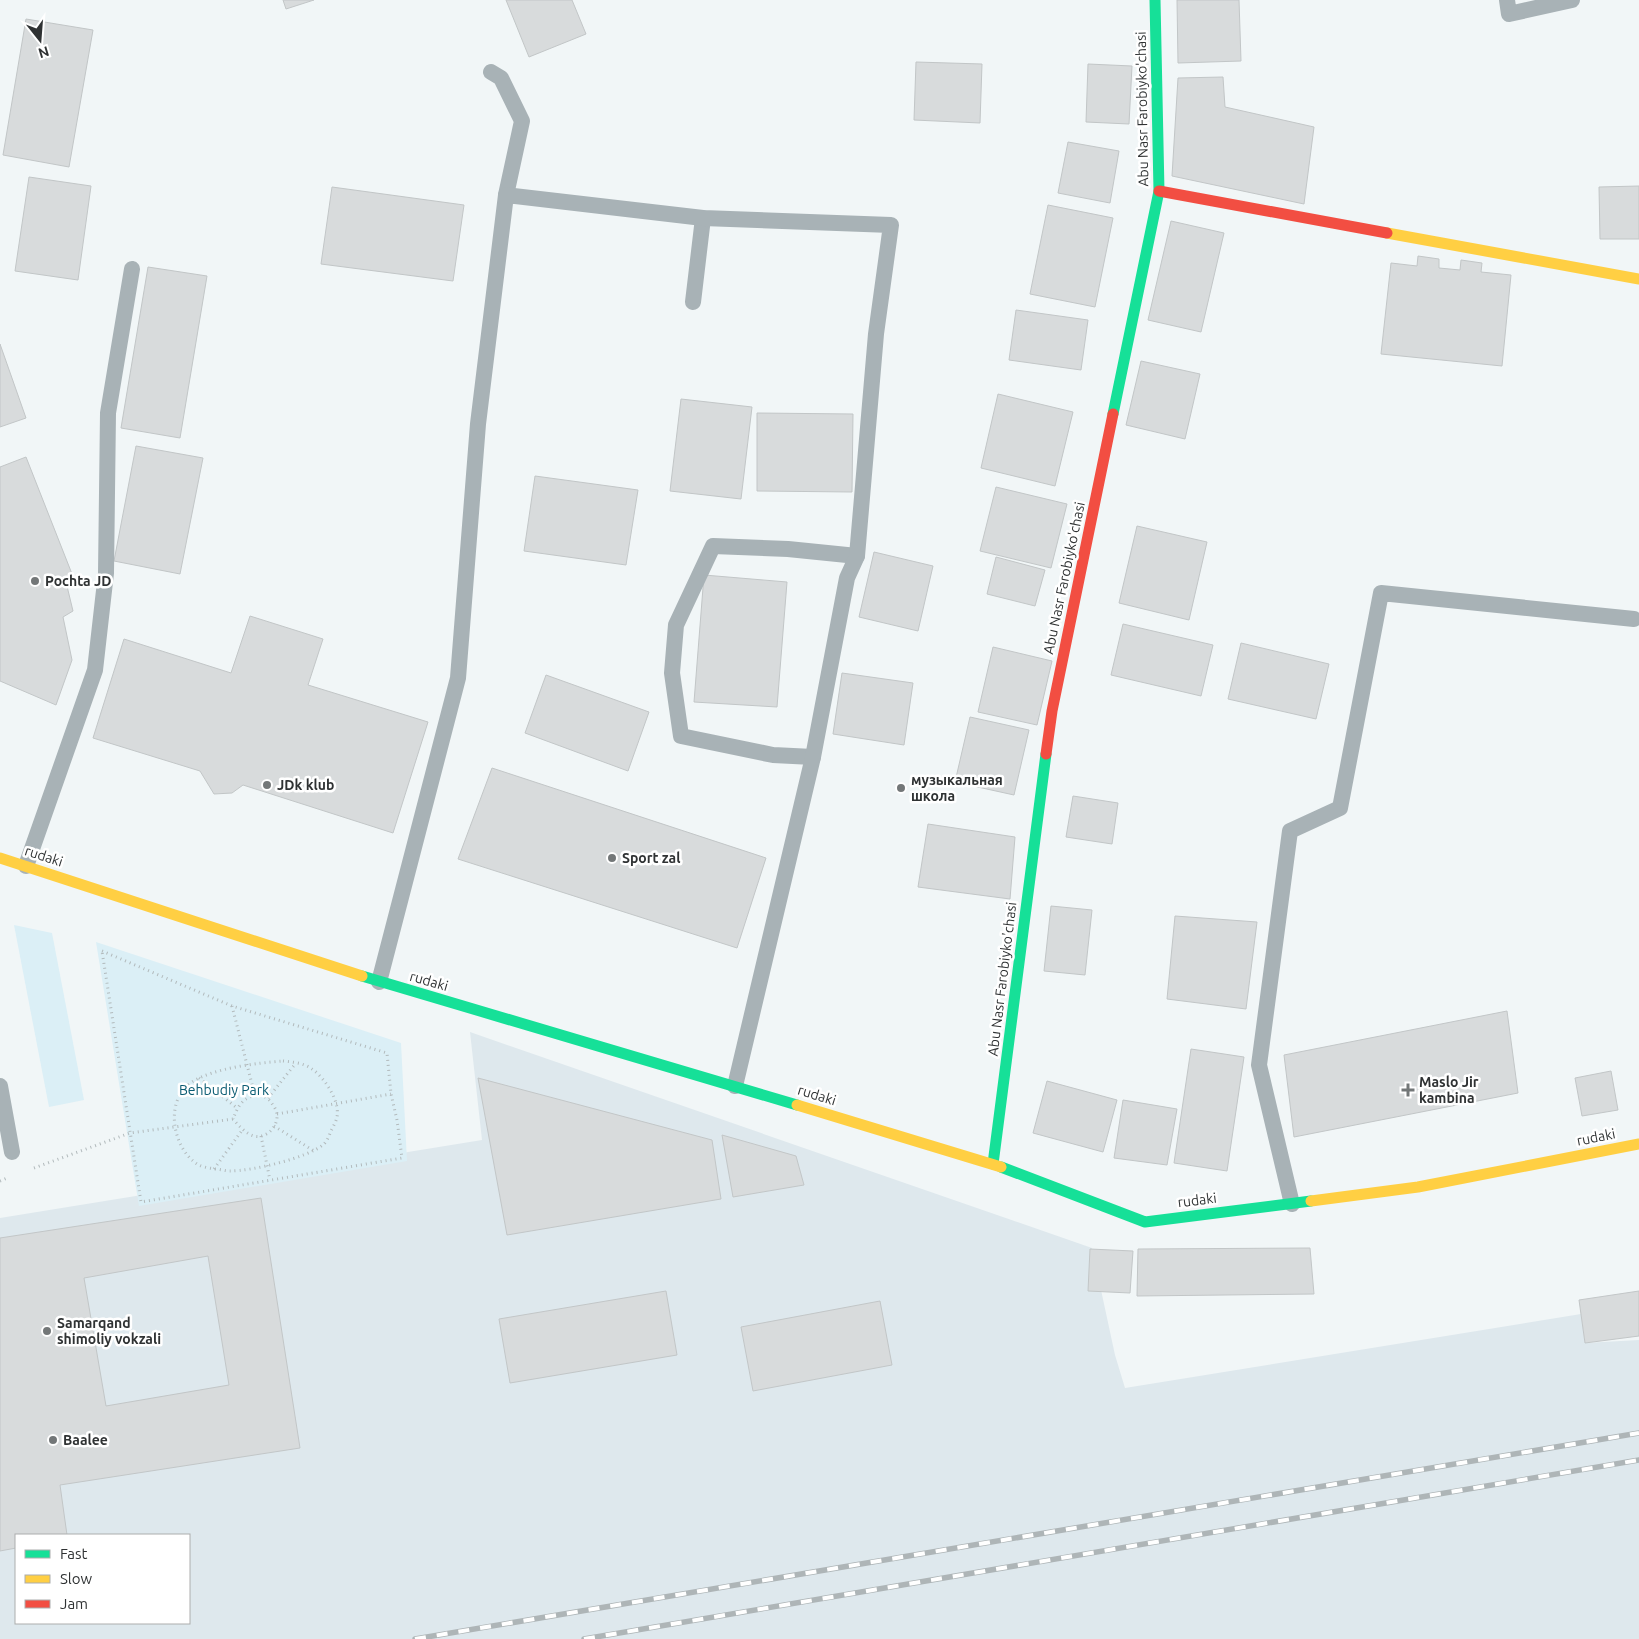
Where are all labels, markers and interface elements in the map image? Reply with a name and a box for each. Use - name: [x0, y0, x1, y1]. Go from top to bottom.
- north arrow: [15, 15, 65, 65]
- street label: Abu Nasr Farobiyko'chasi: [1133, 31, 1151, 187]
- text: N: [36, 43, 51, 62]
- street label: Abu Nasr Farobiyko'chasi: [1040, 500, 1088, 656]
- place label: Pochta JD: [45, 573, 111, 589]
- marker: Pochta JD: [29, 575, 41, 587]
- place label: музыкальная школа: [911, 772, 1003, 804]
- place label: JDk klub: [277, 777, 334, 793]
- marker: JDk klub: [261, 779, 273, 791]
- marker: музыкальная школа: [895, 782, 907, 794]
- street label: rudaki: [23, 842, 65, 870]
- place label: Sport zal: [622, 850, 680, 866]
- marker: Sport zal: [606, 852, 618, 864]
- street label: Abu Nasr Farobiyko'chasi: [985, 901, 1019, 1057]
- street label: rudaki: [408, 968, 450, 994]
- place label: Maslo Jir kambina: [1419, 1074, 1479, 1106]
- park label: Behbudiy Park: [179, 1082, 269, 1098]
- street label: rudaki: [796, 1082, 838, 1108]
- marker: Maslo Jir kambina: [1401, 1083, 1415, 1097]
- street label: rudaki: [1575, 1125, 1617, 1149]
- street label: rudaki: [1177, 1190, 1217, 1210]
- place label: Samarqand shimoliy vokzali: [57, 1315, 161, 1347]
- marker: Samarqand shimoliy vokzali: [41, 1325, 53, 1337]
- place label: Baalee: [63, 1432, 108, 1448]
- marker: Baalee: [47, 1434, 59, 1446]
- legend: [15, 1534, 190, 1624]
- text: Fast: [60, 1545, 88, 1562]
- text: Slow: [60, 1570, 93, 1587]
- text: Jam: [60, 1595, 88, 1612]

